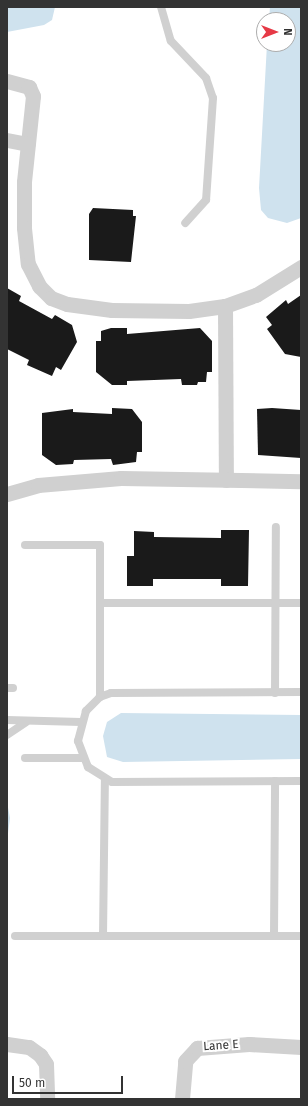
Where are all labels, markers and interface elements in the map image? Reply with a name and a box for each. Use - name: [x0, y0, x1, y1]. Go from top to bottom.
- north arrow: [256, 12, 296, 52]
- text: N: [281, 28, 294, 36]
- street label: Lane E: [203, 1038, 239, 1054]
- scale bar: [14, 1068, 125, 1094]
- text: 50 m: [19, 1076, 45, 1090]

